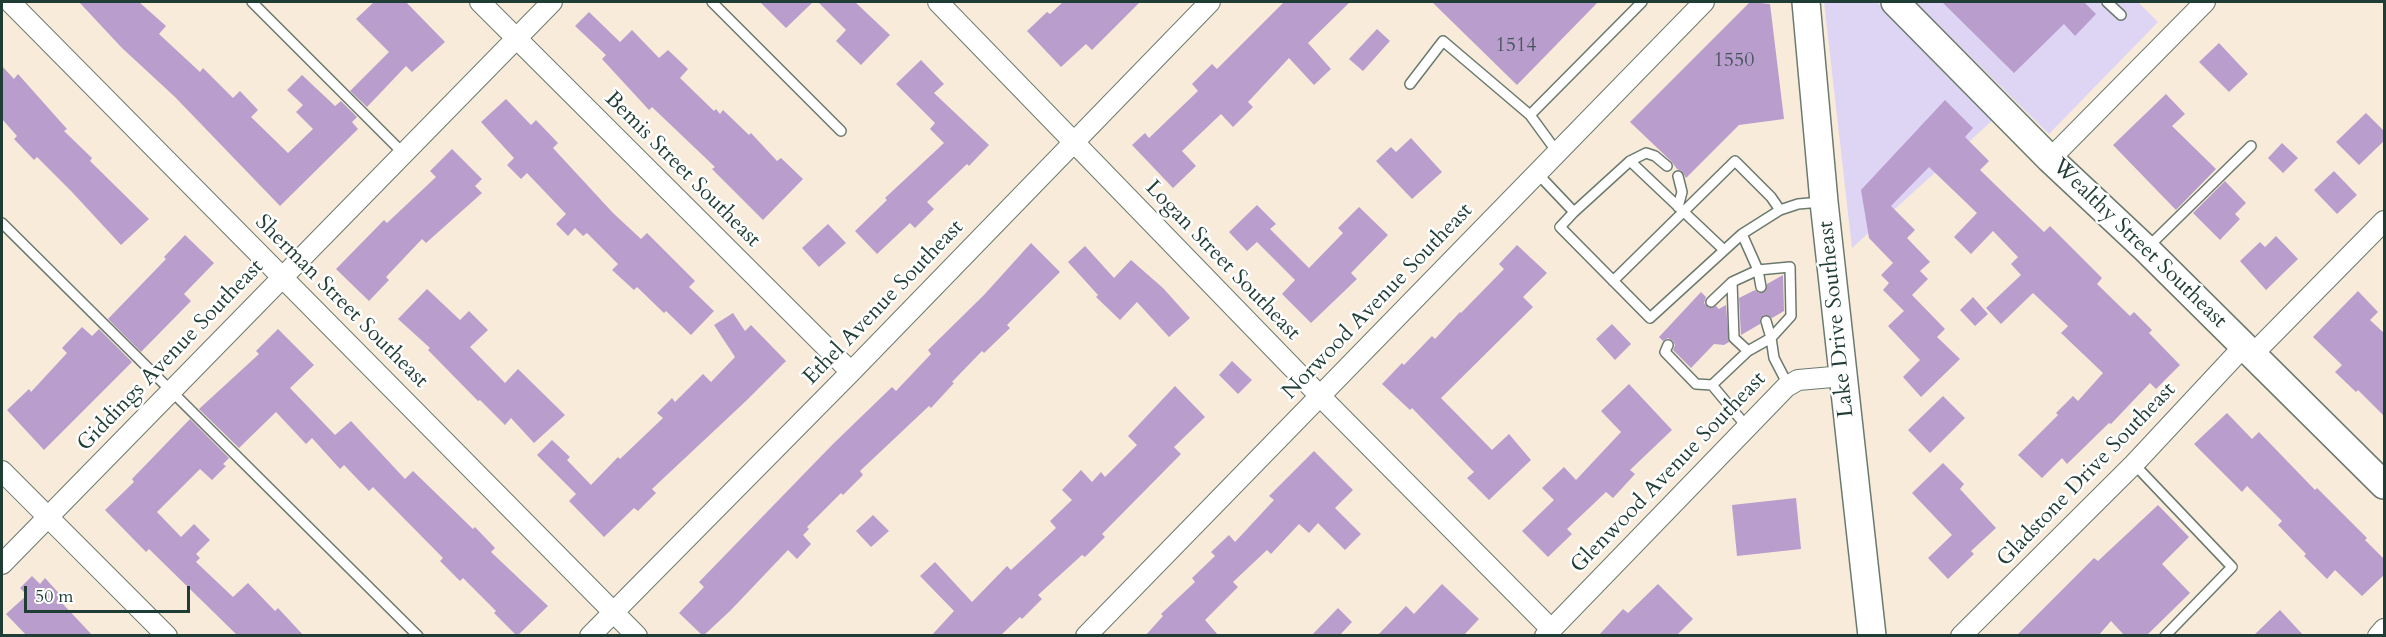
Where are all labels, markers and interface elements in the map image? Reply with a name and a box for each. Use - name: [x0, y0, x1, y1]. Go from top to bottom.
- house number: 1514: [1496, 34, 1536, 58]
- house number: 1550: [1714, 49, 1754, 73]
- street label: Bemis Street Southeast: [599, 87, 765, 253]
- street label: Wealthy Street Southeast: [2046, 154, 2232, 334]
- street label: Logan Street Southeast: [1139, 176, 1305, 346]
- street label: Norwood Avenue Southeast: [1277, 198, 1479, 406]
- street label: Sherman Street Southeast: [249, 210, 433, 394]
- street label: Ethel Avenue Southeast: [798, 215, 970, 391]
- street label: Lake Drive Southeast: [1814, 219, 1860, 419]
- street label: Giddings Avenue Southeast: [72, 255, 270, 457]
- street label: Glenwood Avenue Southeast: [1566, 367, 1772, 579]
- street label: Gladstone Drive Southeast: [1992, 377, 2182, 573]
- scale bar: [27, 574, 194, 612]
- text: 50 m: [35, 584, 74, 609]

